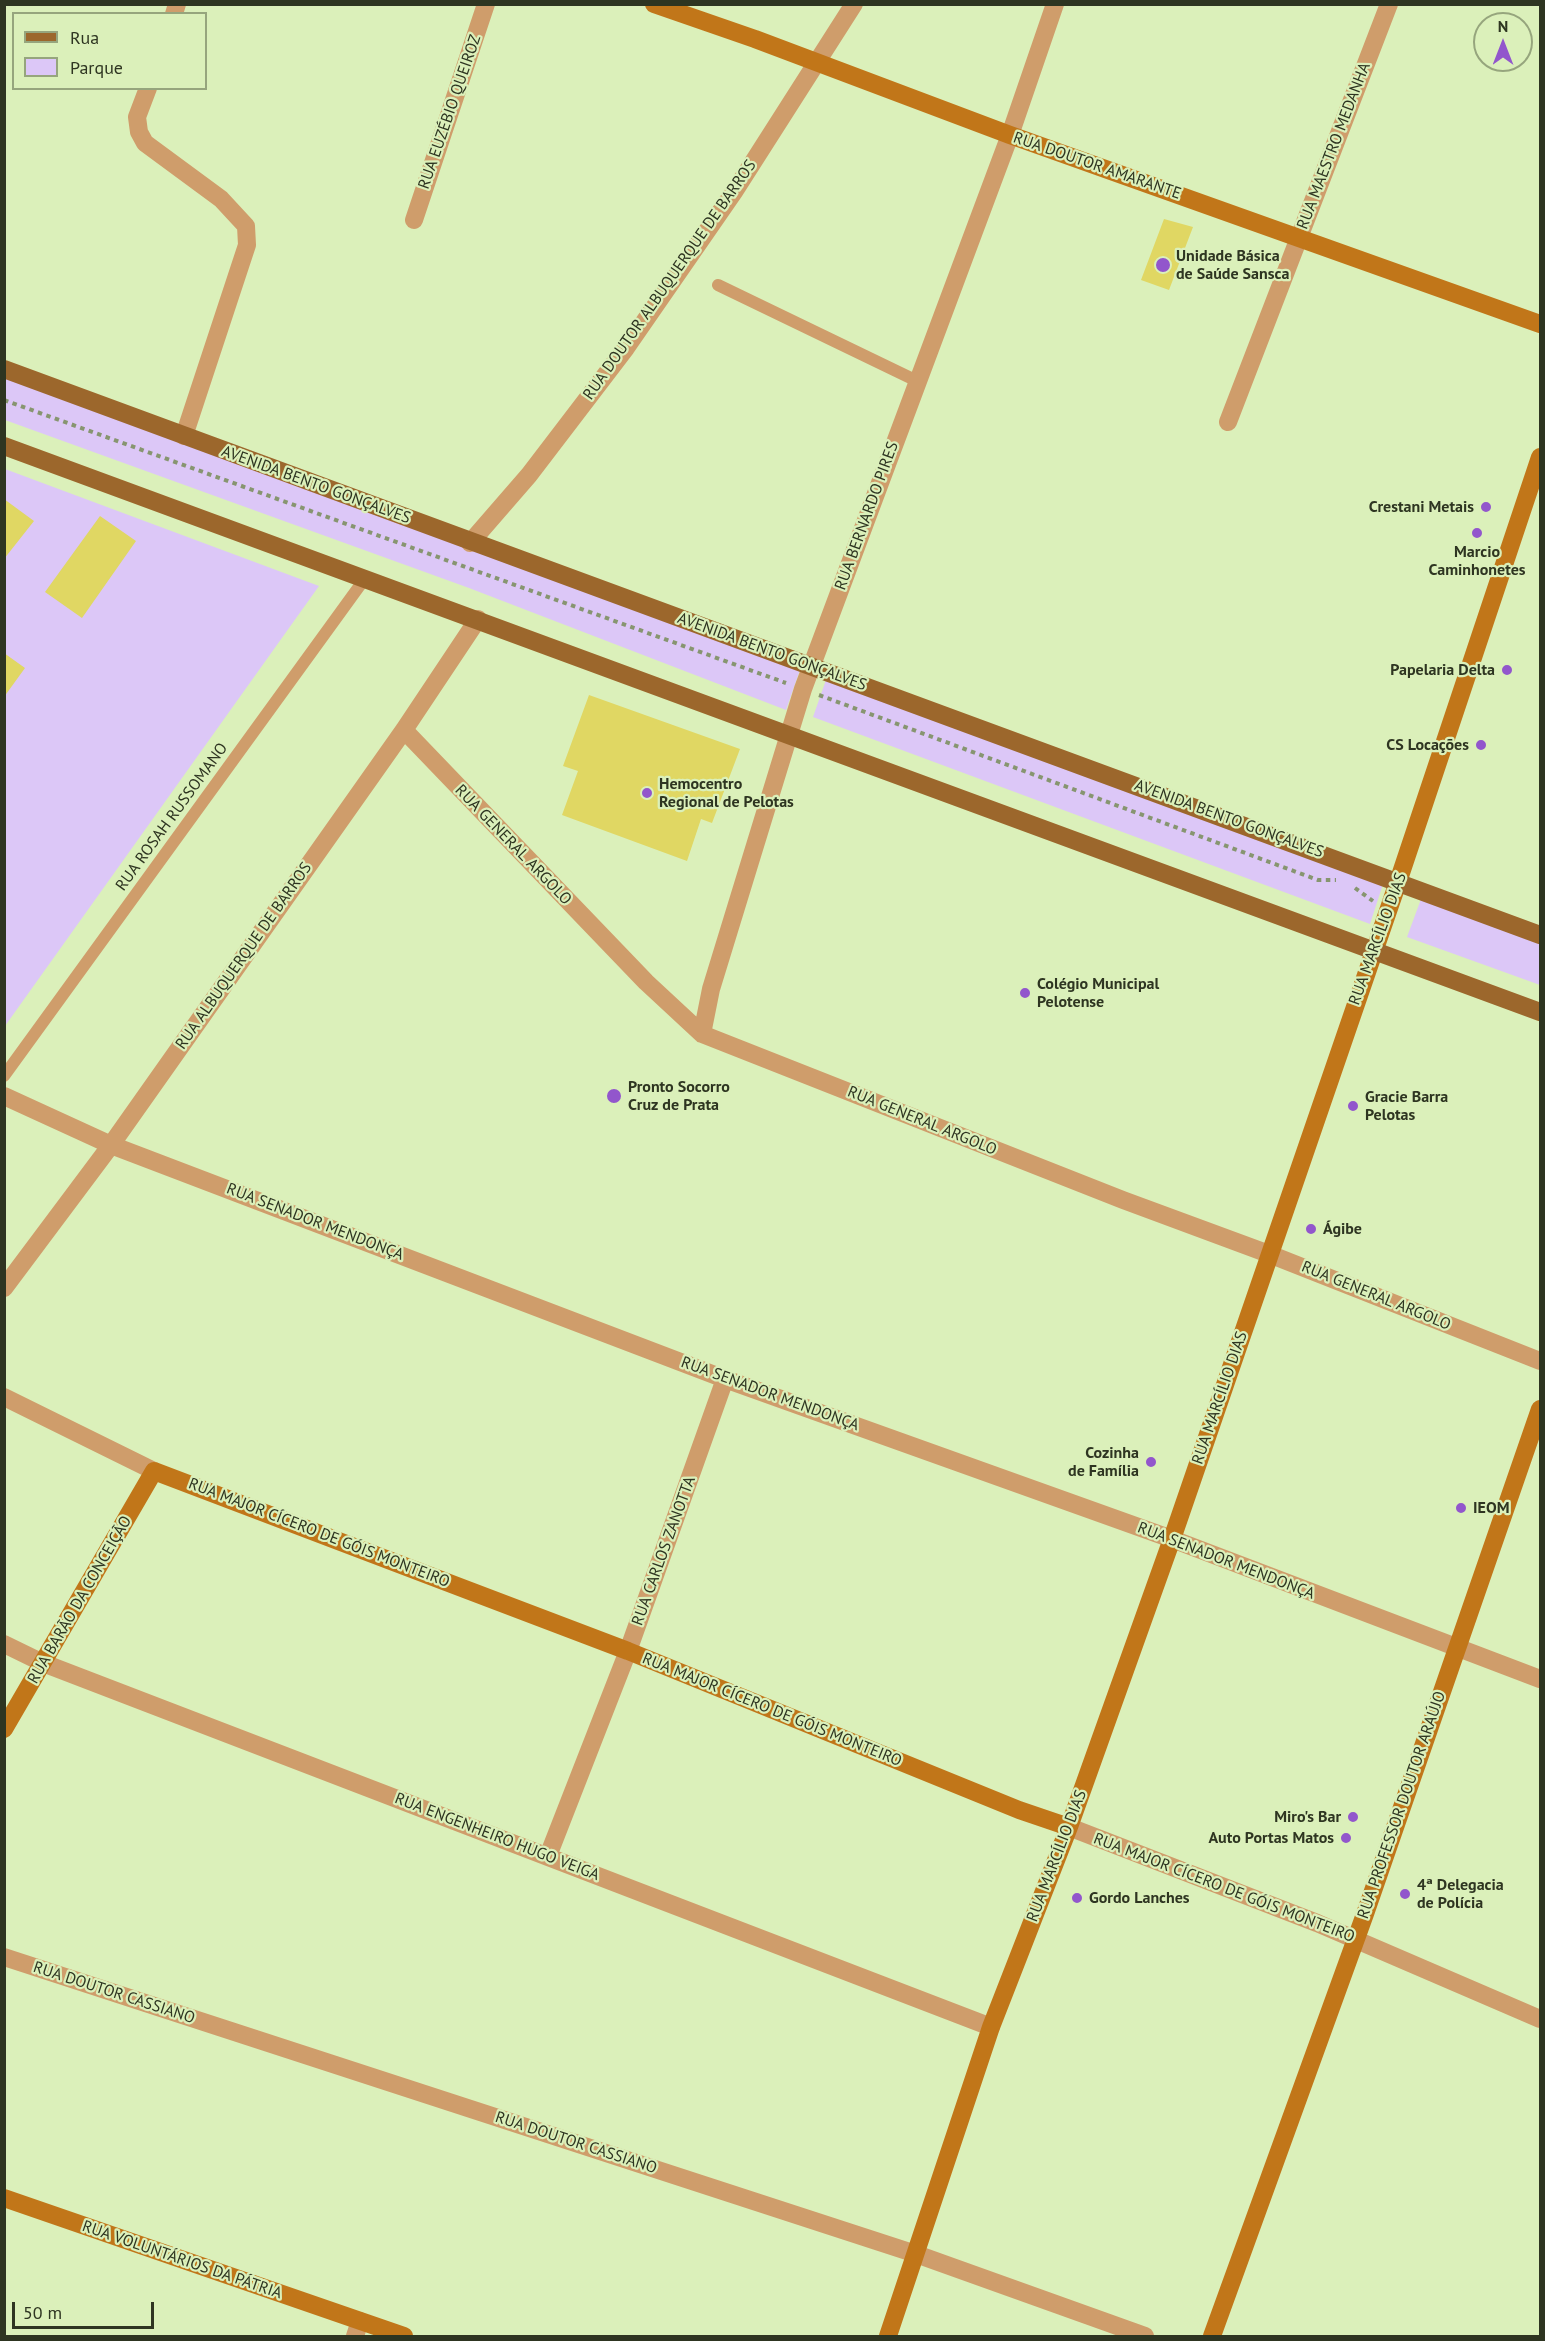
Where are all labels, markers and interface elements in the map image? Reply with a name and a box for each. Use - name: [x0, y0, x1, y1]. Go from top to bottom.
- legend: [12, 12, 207, 90]
- north arrow: [1473, 12, 1533, 72]
- text: N: [1498, 16, 1508, 36]
- text: Rua: [70, 26, 99, 49]
- street label: RUA EUZÉBIO QUEIROZ: [415, 32, 485, 192]
- text: Parque: [70, 56, 123, 79]
- street label: RUA MAESTRO MEDANHA: [1293, 60, 1375, 232]
- street label: RUA DOUTOR AMARANTE: [1011, 128, 1183, 204]
- street label: RUA DOUTOR ALBUQUERQUE DE BARROS: [579, 156, 761, 404]
- place label: Unidade Básica de Saúde Sansca: [1176, 246, 1289, 284]
- marker: Unidade Básica de Saúde Sansca: [1154, 256, 1172, 274]
- street label: RUA BERNARDO PIRES: [831, 439, 903, 593]
- street label: AVENIDA BENTO GONÇALVES: [219, 442, 413, 528]
- place label: Crestani Metais: [1369, 497, 1474, 517]
- marker: Crestani Metais: [1479, 500, 1493, 514]
- marker: Marcio Caminhonetes: [1470, 526, 1484, 540]
- place label: Marcio Caminhonetes: [1428, 542, 1526, 580]
- street label: AVENIDA BENTO GONÇALVES: [675, 609, 869, 695]
- place label: Papelaria Delta: [1390, 660, 1495, 680]
- marker: Papelaria Delta: [1500, 663, 1514, 677]
- place label: CS Locações: [1386, 735, 1469, 755]
- marker: CS Locações: [1474, 738, 1488, 752]
- street label: RUA ROSAH RUSSOMANO: [112, 739, 232, 895]
- place label: Hemocentro Regional de Pelotas: [659, 774, 794, 812]
- street label: AVENIDA BENTO GONÇALVES: [1132, 776, 1326, 862]
- street label: RUA GENERAL ARGOLO: [451, 781, 575, 909]
- marker: Hemocentro Regional de Pelotas: [640, 786, 654, 800]
- street label: RUA ALBUQUERQUE DE BARROS: [172, 859, 316, 1053]
- street label: RUA MARCÍLIO DIAS: [1345, 870, 1411, 1008]
- place label: Colégio Municipal Pelotense: [1037, 974, 1159, 1012]
- marker: Colégio Municipal Pelotense: [1018, 986, 1032, 1000]
- place label: Pronto Socorro Cruz de Prata: [628, 1077, 730, 1115]
- street label: RUA GENERAL ARGOLO: [845, 1082, 999, 1160]
- marker: Pronto Socorro Cruz de Prata: [605, 1087, 623, 1105]
- place label: Gracie Barra Pelotas: [1365, 1087, 1448, 1125]
- marker: Gracie Barra Pelotas: [1346, 1099, 1360, 1113]
- street label: RUA SENADOR MENDONÇA: [224, 1179, 406, 1265]
- place label: Ágibe: [1323, 1219, 1362, 1239]
- marker: Ágibe: [1304, 1222, 1318, 1236]
- street label: RUA GENERAL ARGOLO: [1299, 1257, 1453, 1335]
- street label: RUA MARCÍLIO DIAS: [1188, 1329, 1252, 1467]
- street label: RUA SENADOR MENDONÇA: [678, 1353, 862, 1435]
- place label: Cozinha de Família: [1068, 1443, 1139, 1481]
- marker: Cozinha de Família: [1144, 1455, 1158, 1469]
- street label: RUA MAJOR CÍCERO DE GÓIS MONTEIRO: [186, 1474, 452, 1592]
- street label: RUA CARLOS ZANOTTA: [628, 1474, 700, 1628]
- place label: IEOM: [1473, 1498, 1509, 1518]
- marker: IEOM: [1454, 1501, 1468, 1515]
- street label: RUA BARÃO DA CONCEIÇÃO: [24, 1513, 136, 1687]
- street label: RUA SENADOR MENDONÇA: [1135, 1518, 1317, 1604]
- street label: RUA MAJOR CÍCERO DE GÓIS MONTEIRO: [639, 1649, 905, 1771]
- street label: RUA PROFESSOR DOUTOR ARAÚJO: [1354, 1689, 1450, 1921]
- street label: RUA MARCÍLIO DIAS: [1023, 1788, 1091, 1924]
- street label: RUA ENGENHEIRO HUGO VEIGA: [392, 1789, 602, 1885]
- place label: Miro's Bar: [1274, 1807, 1341, 1827]
- marker: Miro's Bar: [1346, 1810, 1360, 1824]
- place label: Auto Portas Matos: [1208, 1828, 1334, 1848]
- street label: RUA MAJOR CÍCERO DE GÓIS MONTEIRO: [1091, 1829, 1357, 1947]
- marker: Auto Portas Matos: [1339, 1831, 1353, 1845]
- place label: 4ª Delegacia de Polícia: [1417, 1875, 1504, 1913]
- marker: 4ª Delegacia de Polícia: [1398, 1887, 1412, 1901]
- place label: Gordo Lanches: [1089, 1888, 1190, 1908]
- marker: Gordo Lanches: [1070, 1891, 1084, 1905]
- street label: RUA DOUTOR CASSIANO: [31, 1958, 197, 2028]
- street label: RUA DOUTOR CASSIANO: [493, 2108, 659, 2178]
- street label: RUA VOLUNTÁRIOS DA PÁTRIA: [80, 2217, 284, 2303]
- scale bar: [15, 2290, 158, 2328]
- text: 50 m: [23, 2301, 62, 2324]

